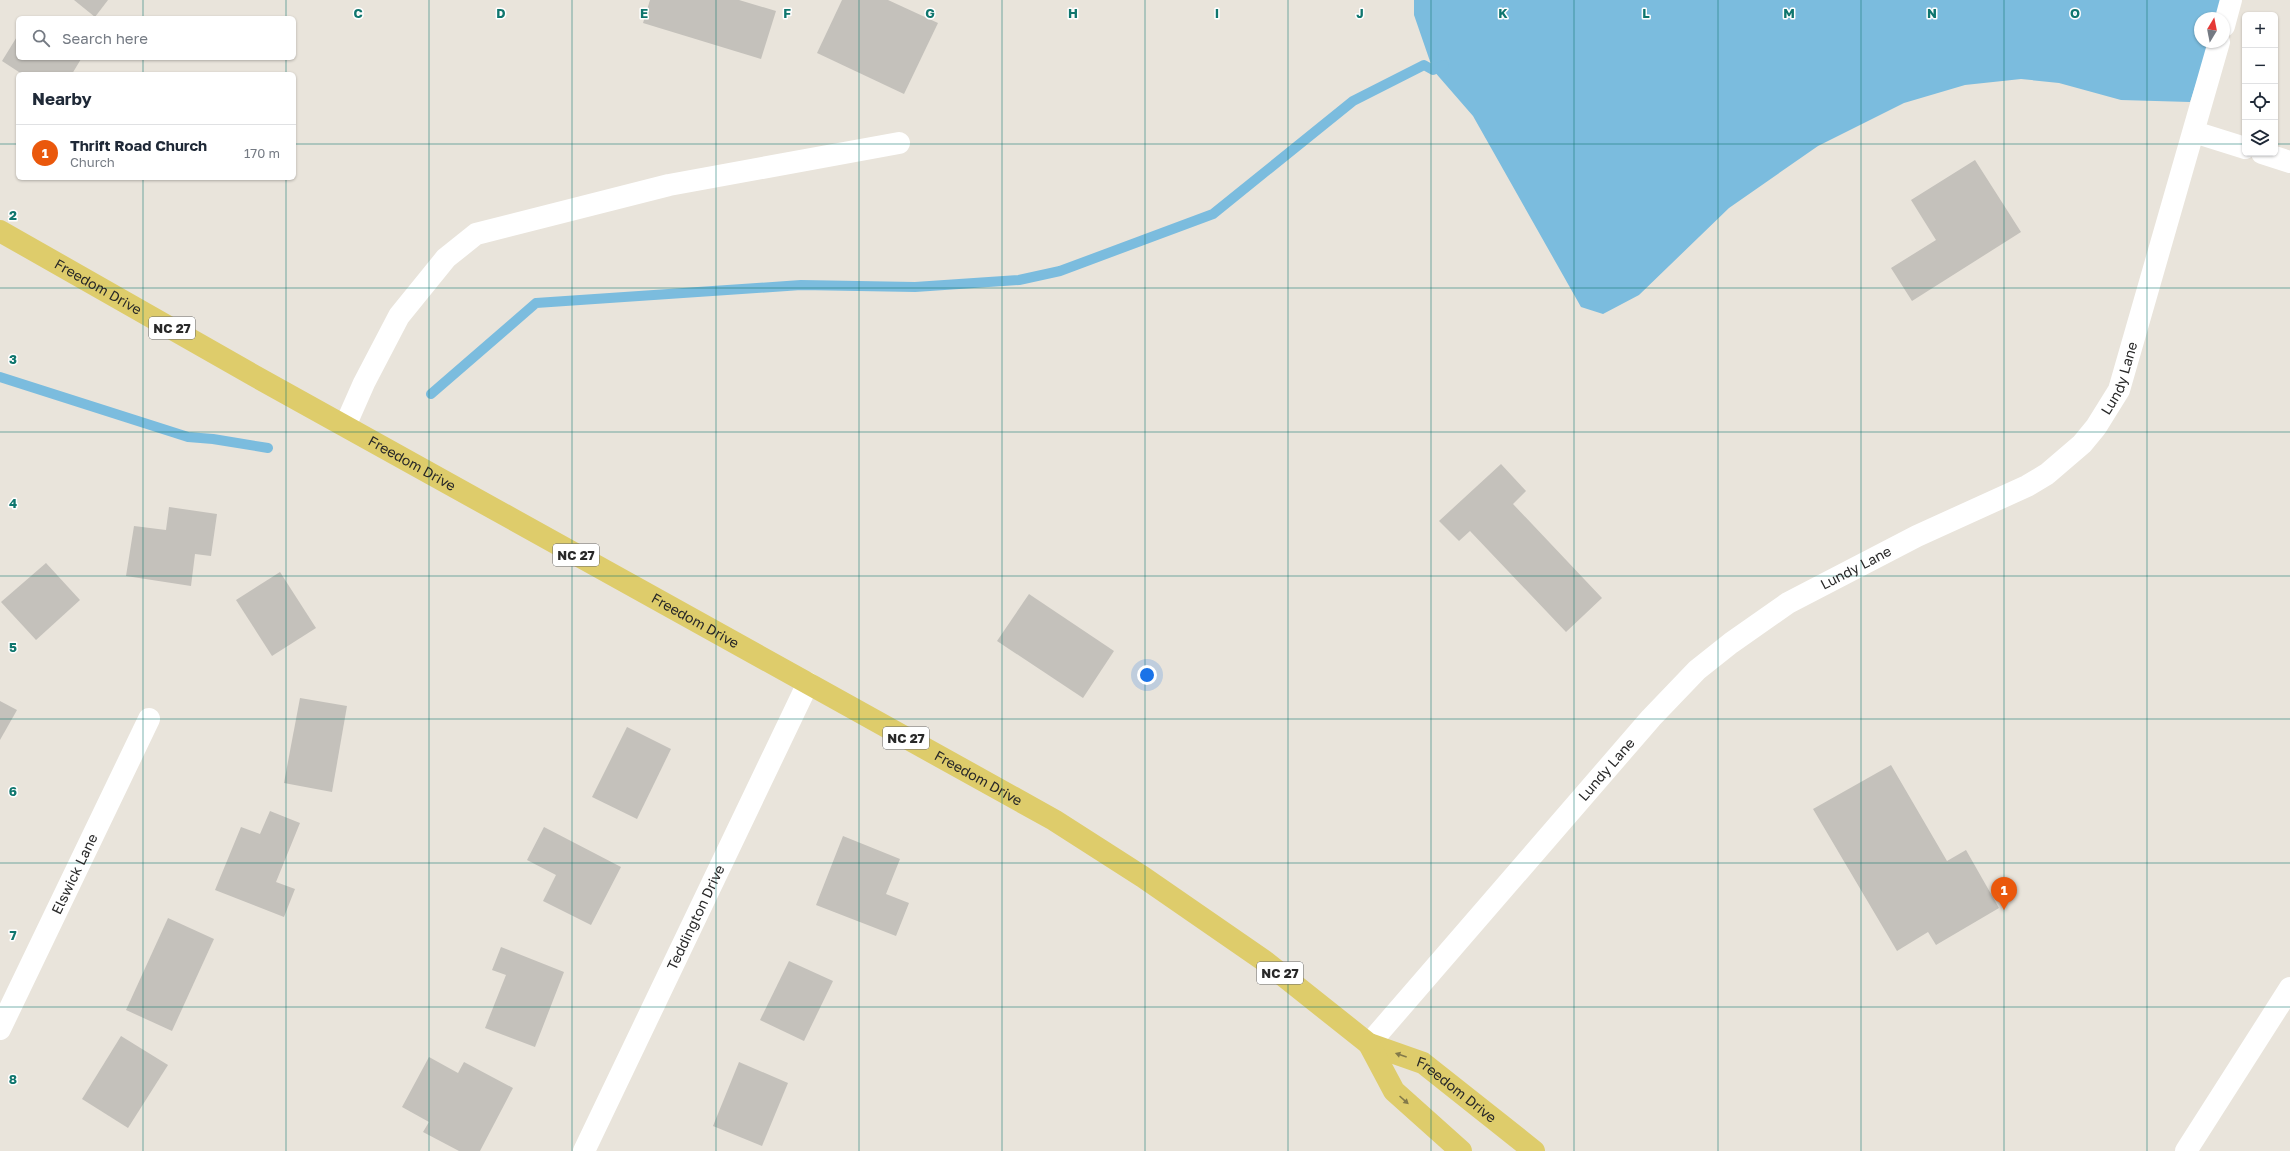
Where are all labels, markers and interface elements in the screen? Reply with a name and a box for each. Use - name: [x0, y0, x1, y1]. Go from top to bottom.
- text: C: [353, 5, 363, 21]
- text: D: [496, 5, 506, 21]
- text: E: [640, 5, 648, 21]
- text: F: [783, 5, 791, 21]
- text: G: [925, 5, 935, 21]
- text: H: [1068, 5, 1078, 21]
- text: I: [1215, 5, 1219, 21]
- text: J: [1356, 5, 1364, 21]
- text: K: [1498, 5, 1508, 21]
- text: L: [1642, 5, 1650, 21]
- text: M: [1783, 5, 1795, 21]
- text: N: [1927, 5, 1937, 21]
- text: O: [2070, 5, 2080, 21]
- north arrow: [2194, 12, 2230, 48]
- map controls: [2242, 12, 2278, 156]
- button: +: [2242, 12, 2278, 48]
- search box: [16, 16, 296, 60]
- icon: search: [30, 27, 52, 49]
- text: Search here: [62, 29, 148, 47]
- button: −: [2242, 48, 2278, 84]
- button: locate: [2242, 84, 2278, 120]
- text: Nearby: [32, 88, 92, 109]
- button: layers: [2242, 120, 2278, 156]
- text: Thrift Road Church: [70, 136, 207, 154]
- text: 1: [42, 145, 48, 161]
- text: 170 m: [244, 145, 280, 161]
- text: Church: [70, 154, 115, 170]
- text: 2: [9, 207, 17, 223]
- street label: Freedom Drive: [52, 255, 145, 318]
- road number: NC 27: [149, 317, 195, 339]
- street label: Lundy Lane: [2097, 339, 2140, 418]
- text: 3: [9, 351, 17, 367]
- street label: Freedom Drive: [365, 432, 459, 494]
- text: 4: [9, 495, 17, 511]
- street label: Lundy Lane: [1817, 542, 1894, 593]
- road number: NC 27: [553, 544, 599, 566]
- street label: Freedom Drive: [649, 589, 742, 651]
- text: 5: [9, 639, 17, 655]
- your location: [1137, 665, 1157, 685]
- road number: NC 27: [883, 727, 929, 749]
- street label: Lundy Lane: [1574, 734, 1638, 804]
- street label: Freedom Drive: [932, 746, 1025, 809]
- text: 6: [9, 783, 17, 799]
- street label: Elswick Lane: [47, 831, 101, 917]
- street label: Teddington Drive: [663, 862, 728, 973]
- pin: 1: [1991, 877, 2017, 910]
- text: 7: [9, 927, 17, 943]
- road number: NC 27: [1257, 962, 1303, 984]
- one-way arrow: [1395, 1052, 1407, 1058]
- street label: Freedom Drive: [1414, 1052, 1500, 1126]
- text: 8: [9, 1071, 17, 1087]
- one-way arrow: [1399, 1096, 1410, 1105]

